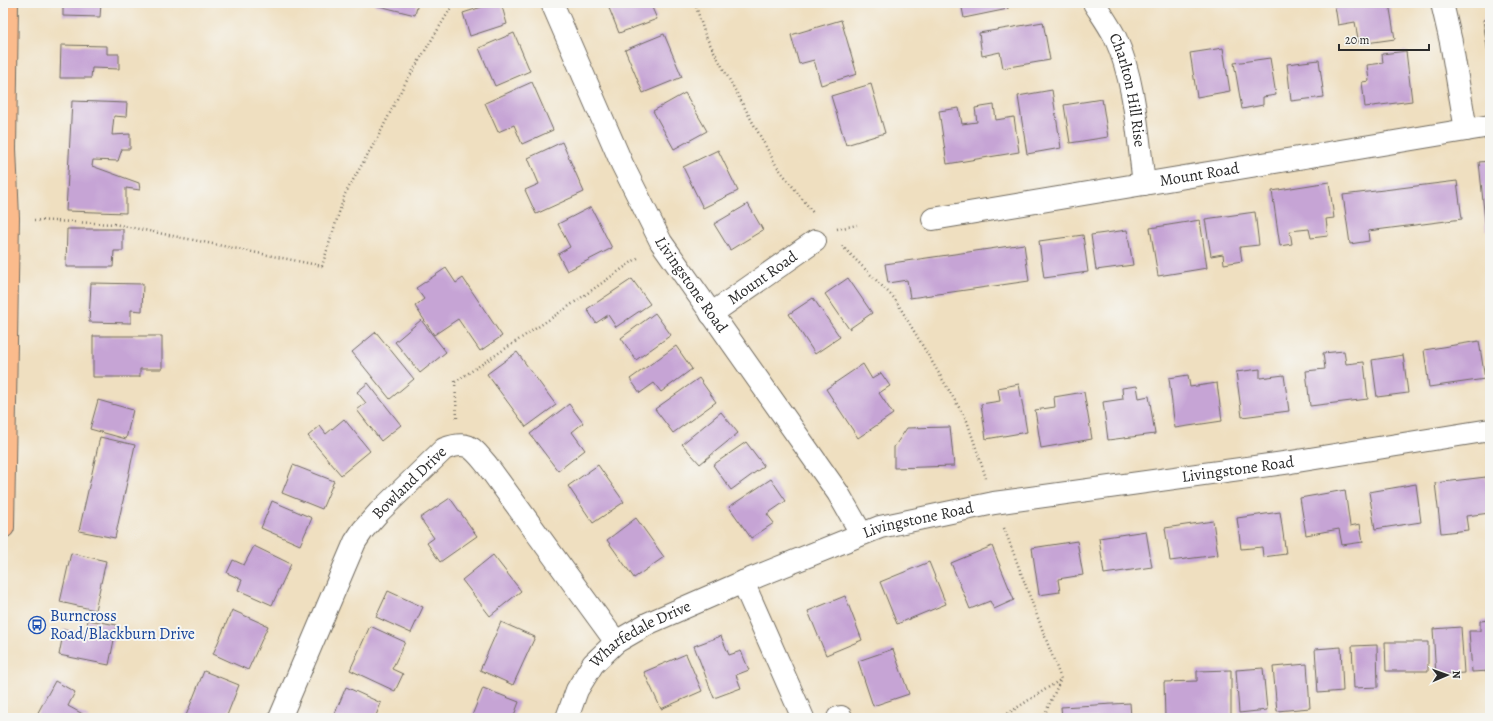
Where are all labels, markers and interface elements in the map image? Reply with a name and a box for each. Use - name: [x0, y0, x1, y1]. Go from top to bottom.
- scale bar: [1339, 26, 1429, 52]
- street label: Charlton Hill Rise: [1104, 30, 1151, 148]
- text: 20 m: [1345, 32, 1369, 48]
- street label: Mount Road: [1158, 157, 1241, 192]
- street label: Livingstone Road: [649, 233, 733, 338]
- street label: Mount Road: [723, 245, 802, 310]
- street label: Bowland Drive: [367, 441, 452, 524]
- street label: Livingstone Road: [1180, 451, 1296, 488]
- street label: Livingstone Road: [859, 497, 976, 544]
- street label: Wharfedale Drive: [584, 595, 694, 673]
- place label: Burncross Road/Blackburn Drive: [50, 605, 195, 645]
- bus stop icon: Burncross Road/Blackburn Drive: [27, 615, 47, 635]
- north arrow: [1427, 655, 1467, 695]
- text: N: [1449, 670, 1464, 679]

